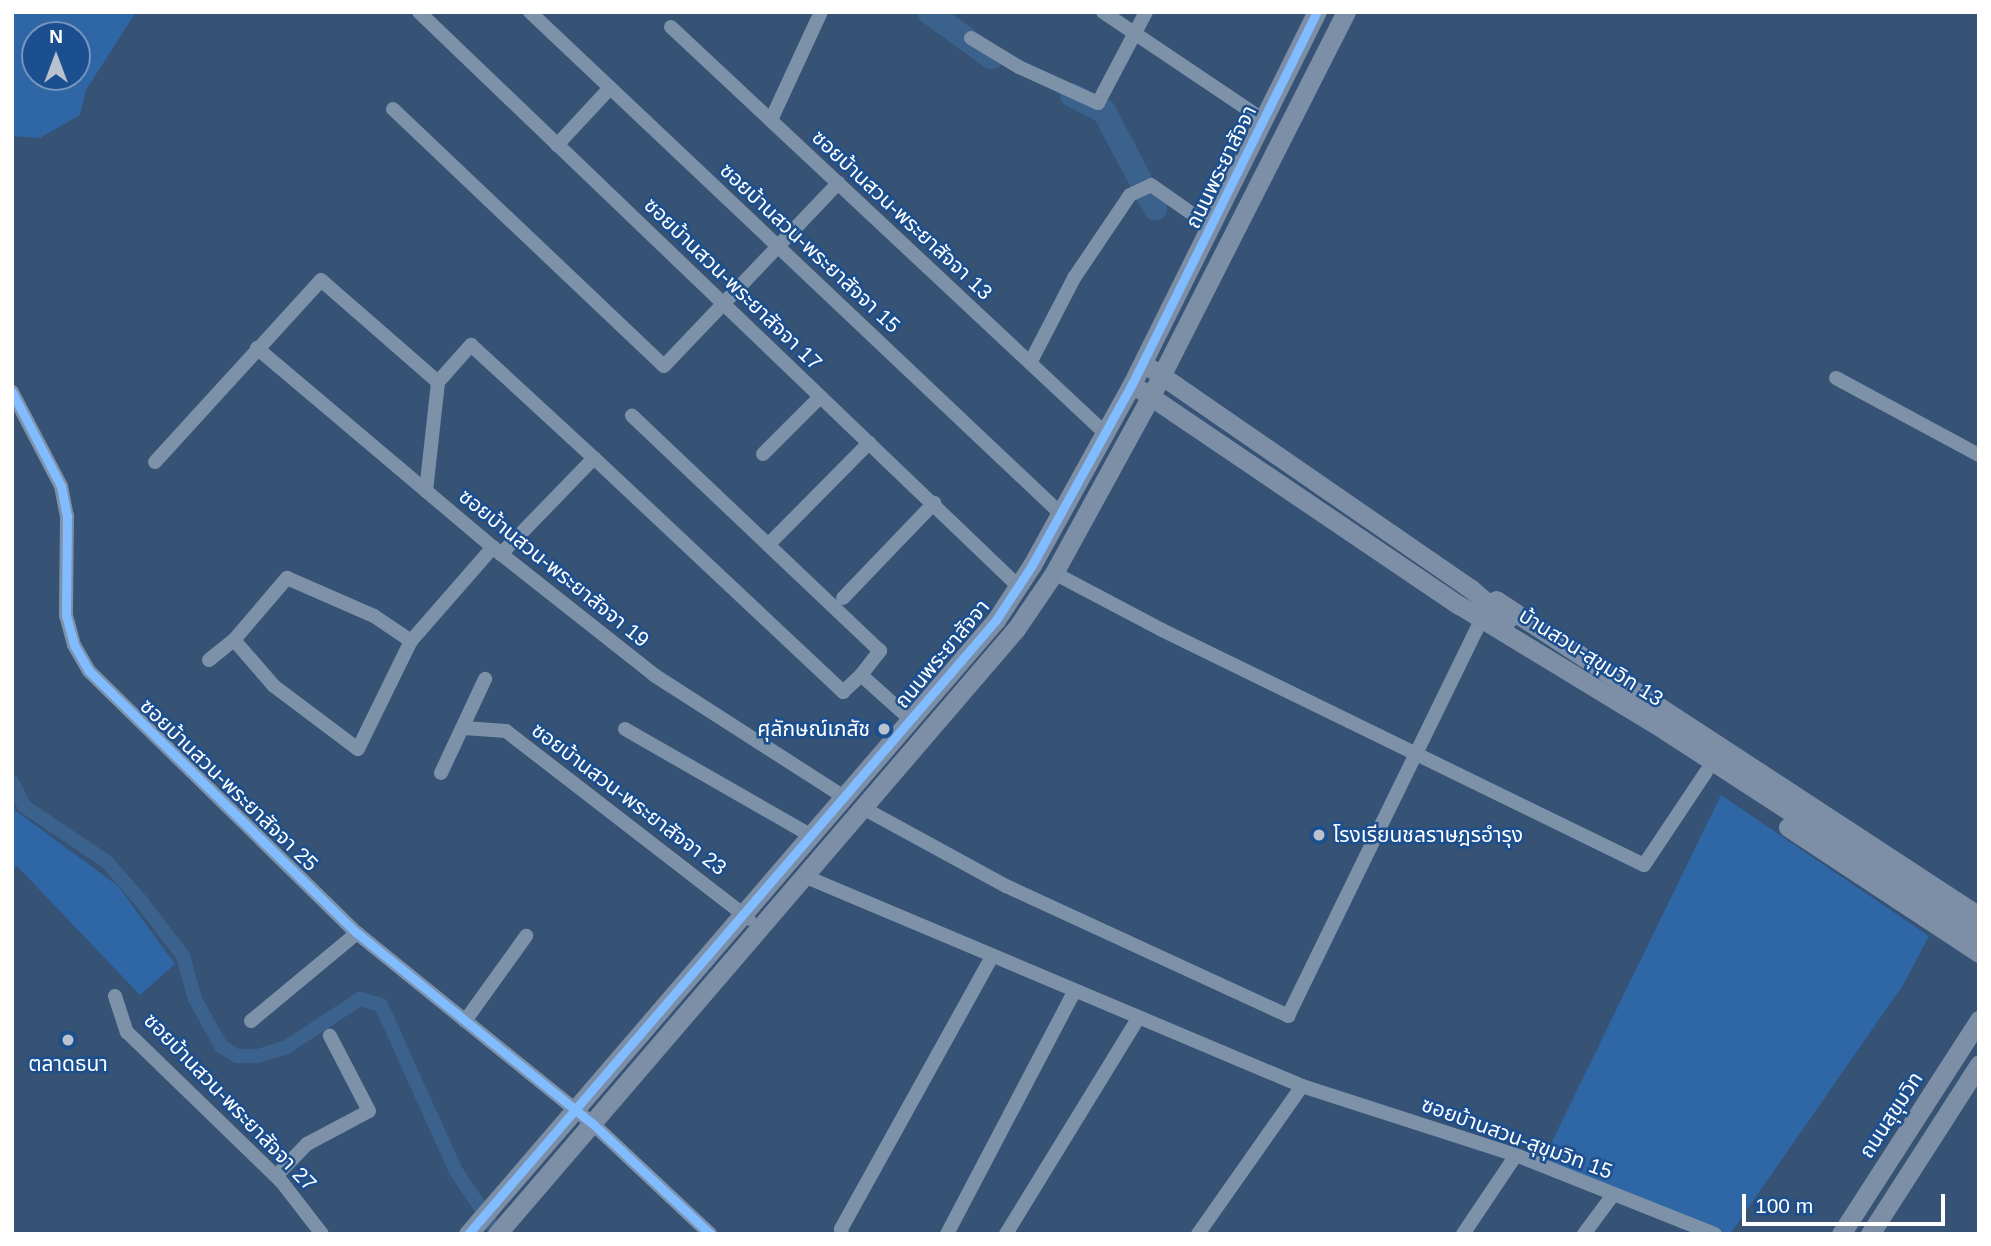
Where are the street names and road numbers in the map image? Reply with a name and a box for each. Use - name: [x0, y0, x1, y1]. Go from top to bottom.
- street label: ถนนพระยาสัจจา: [1180, 101, 1262, 233]
- street label: ซอยบ้านสวน-พระยาสัจจา 13: [807, 125, 997, 305]
- street label: ซอยบ้านสวน-พระยาสัจจา 15: [715, 158, 905, 338]
- street label: ซอยบ้านสวน-พระยาสัจจา 17: [639, 192, 827, 376]
- street label: ซอยบ้านสวน-พระยาสัจจา 19: [454, 483, 654, 653]
- street label: ถนนพระยาสัจจา: [889, 594, 995, 714]
- street label: บ้านสวน-สุขุมวิท 13: [1514, 603, 1668, 711]
- street label: ซอยบ้านสวน-พระยาสัจจา 25: [135, 693, 323, 877]
- street label: ซอยบ้านสวน-พระยาสัจจา 23: [527, 717, 731, 881]
- street label: ซอยบ้านสวน-พระยาสัจจา 27: [138, 1008, 322, 1196]
- street label: ถนนสุขุมวิท: [1854, 1067, 1928, 1163]
- street label: ซอยบ้านสวน-สุขุมวิท 15: [1418, 1092, 1616, 1184]

